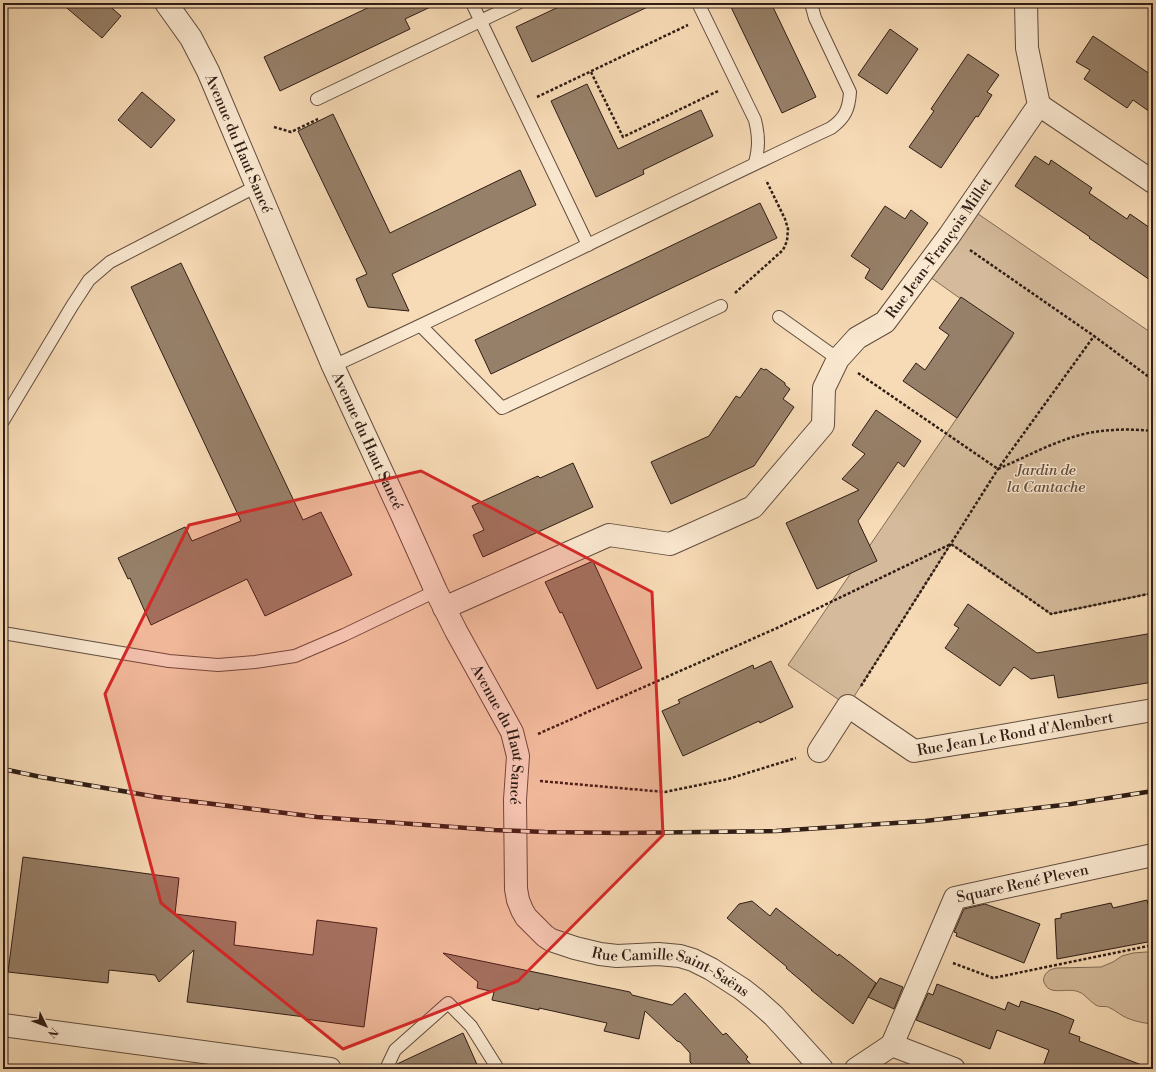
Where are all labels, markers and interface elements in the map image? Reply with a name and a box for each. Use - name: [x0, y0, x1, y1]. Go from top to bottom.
- street label: Avenue du Haut Sancé: [200, 70, 277, 216]
- street label: Rue Jean-François Millet: [881, 173, 996, 322]
- street label: Avenue du Haut Sancé: [327, 368, 408, 513]
- park label: Jardin de la Cantache: [1007, 461, 1085, 497]
- street label: Avenue du Haut Sancé: [466, 660, 527, 805]
- street label: Rue Jean Le Rond d'Alembert: [916, 707, 1115, 760]
- street label: Square René Pleven: [955, 860, 1090, 907]
- street label: Rue Camille Saint-Saëns: [590, 943, 753, 1001]
- north arrow: [26, 1006, 66, 1046]
- text: N: [44, 1024, 61, 1040]

